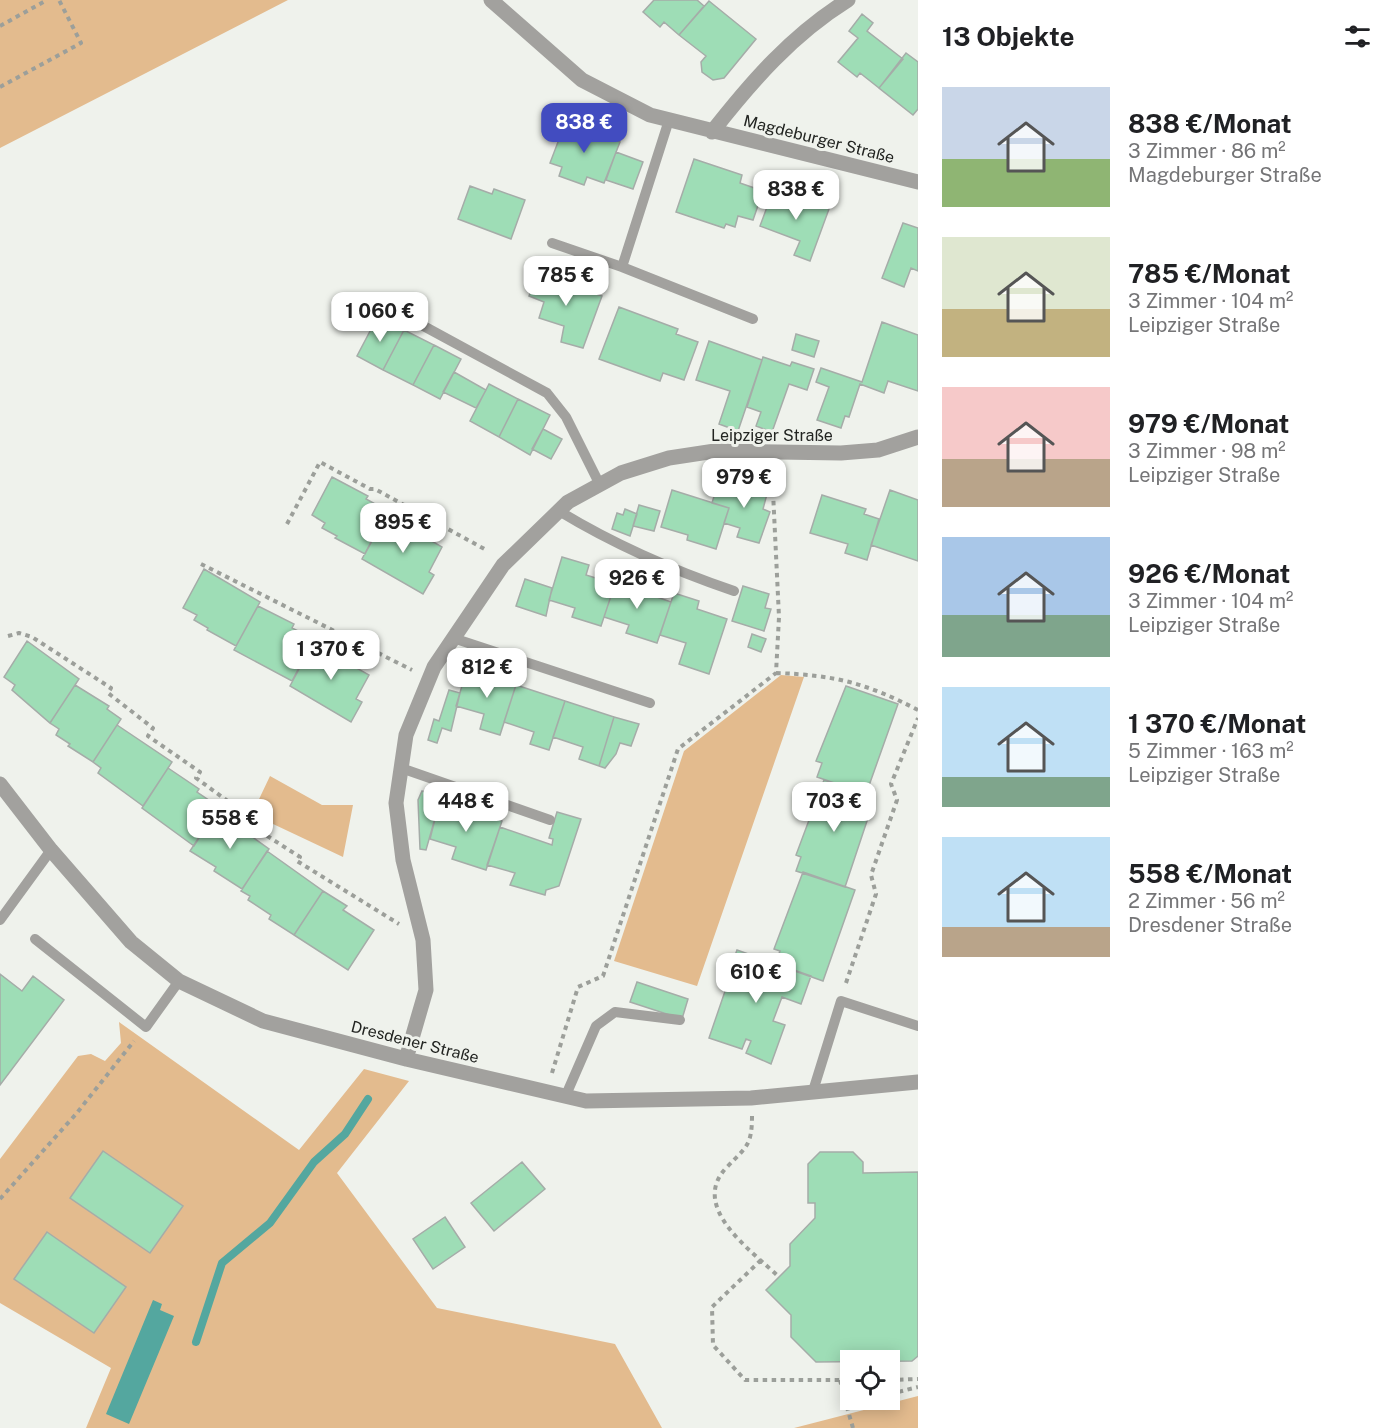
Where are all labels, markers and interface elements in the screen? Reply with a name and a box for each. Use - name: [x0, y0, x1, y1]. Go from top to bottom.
- icon: filters: [1341, 20, 1374, 53]
- text: 13 Objekte: [942, 21, 1074, 52]
- pin: 838 €: [542, 103, 626, 154]
- text: 838 €/Monat: [1128, 108, 1292, 139]
- text: 838 €: [555, 110, 613, 134]
- street label: Magdeburger Straße: [741, 111, 897, 167]
- icon: home: [990, 111, 1062, 183]
- text: 3 Zimmer · 86 m²: [1128, 139, 1286, 163]
- text: Magdeburger Straße: [1128, 163, 1322, 187]
- pin: 838 €: [754, 170, 838, 221]
- text: 838 €: [767, 177, 825, 201]
- pin: 785 €: [524, 256, 608, 307]
- text: 785 €/Monat: [1128, 258, 1291, 289]
- icon: home: [990, 261, 1062, 333]
- text: 785 €: [538, 263, 594, 287]
- text: 3 Zimmer · 104 m²: [1128, 289, 1293, 313]
- pin: 1 060 €: [325, 292, 435, 343]
- text: 1 060 €: [345, 299, 415, 323]
- text: Leipziger Straße: [1128, 313, 1280, 337]
- text: 979 €/Monat: [1128, 408, 1289, 439]
- icon: home: [990, 411, 1062, 483]
- street label: Leipziger Straße: [711, 426, 833, 445]
- text: 3 Zimmer · 98 m²: [1128, 439, 1286, 463]
- pin: 979 €: [702, 458, 786, 509]
- text: Leipziger Straße: [1128, 463, 1280, 487]
- text: 979 €: [716, 465, 772, 489]
- pin: 895 €: [361, 503, 445, 554]
- text: 895 €: [374, 510, 432, 534]
- text: 926 €/Monat: [1128, 558, 1290, 589]
- pin: 926 €: [595, 559, 679, 610]
- icon: home: [990, 561, 1062, 633]
- text: 926 €: [609, 566, 665, 590]
- text: 3 Zimmer · 104 m²: [1128, 589, 1293, 613]
- text: Leipziger Straße: [1128, 613, 1280, 637]
- pin: 1 370 €: [276, 630, 386, 681]
- text: 1 370 €: [297, 637, 365, 661]
- pin: 812 €: [445, 648, 529, 699]
- text: 812 €: [461, 655, 513, 679]
- text: 1 370 €/Monat: [1128, 708, 1306, 739]
- icon: home: [990, 711, 1062, 783]
- text: 5 Zimmer · 163 m²: [1128, 739, 1294, 763]
- text: Leipziger Straße: [1128, 763, 1280, 787]
- pin: 448 €: [424, 782, 508, 833]
- pin: 703 €: [792, 782, 876, 833]
- text: 448 €: [437, 789, 495, 813]
- text: 703 €: [806, 789, 862, 813]
- pin: 558 €: [188, 799, 272, 850]
- text: 558 €: [201, 806, 259, 830]
- text: 558 €/Monat: [1128, 858, 1292, 889]
- icon: home: [990, 861, 1062, 933]
- text: 2 Zimmer · 56 m²: [1128, 889, 1285, 913]
- text: Dresdener Straße: [1128, 913, 1292, 937]
- pin: 610 €: [714, 953, 798, 1004]
- text: 610 €: [730, 960, 782, 984]
- street label: Dresdener Straße: [349, 1017, 481, 1067]
- map controls: [840, 1350, 900, 1410]
- button: locate: [840, 1350, 900, 1410]

